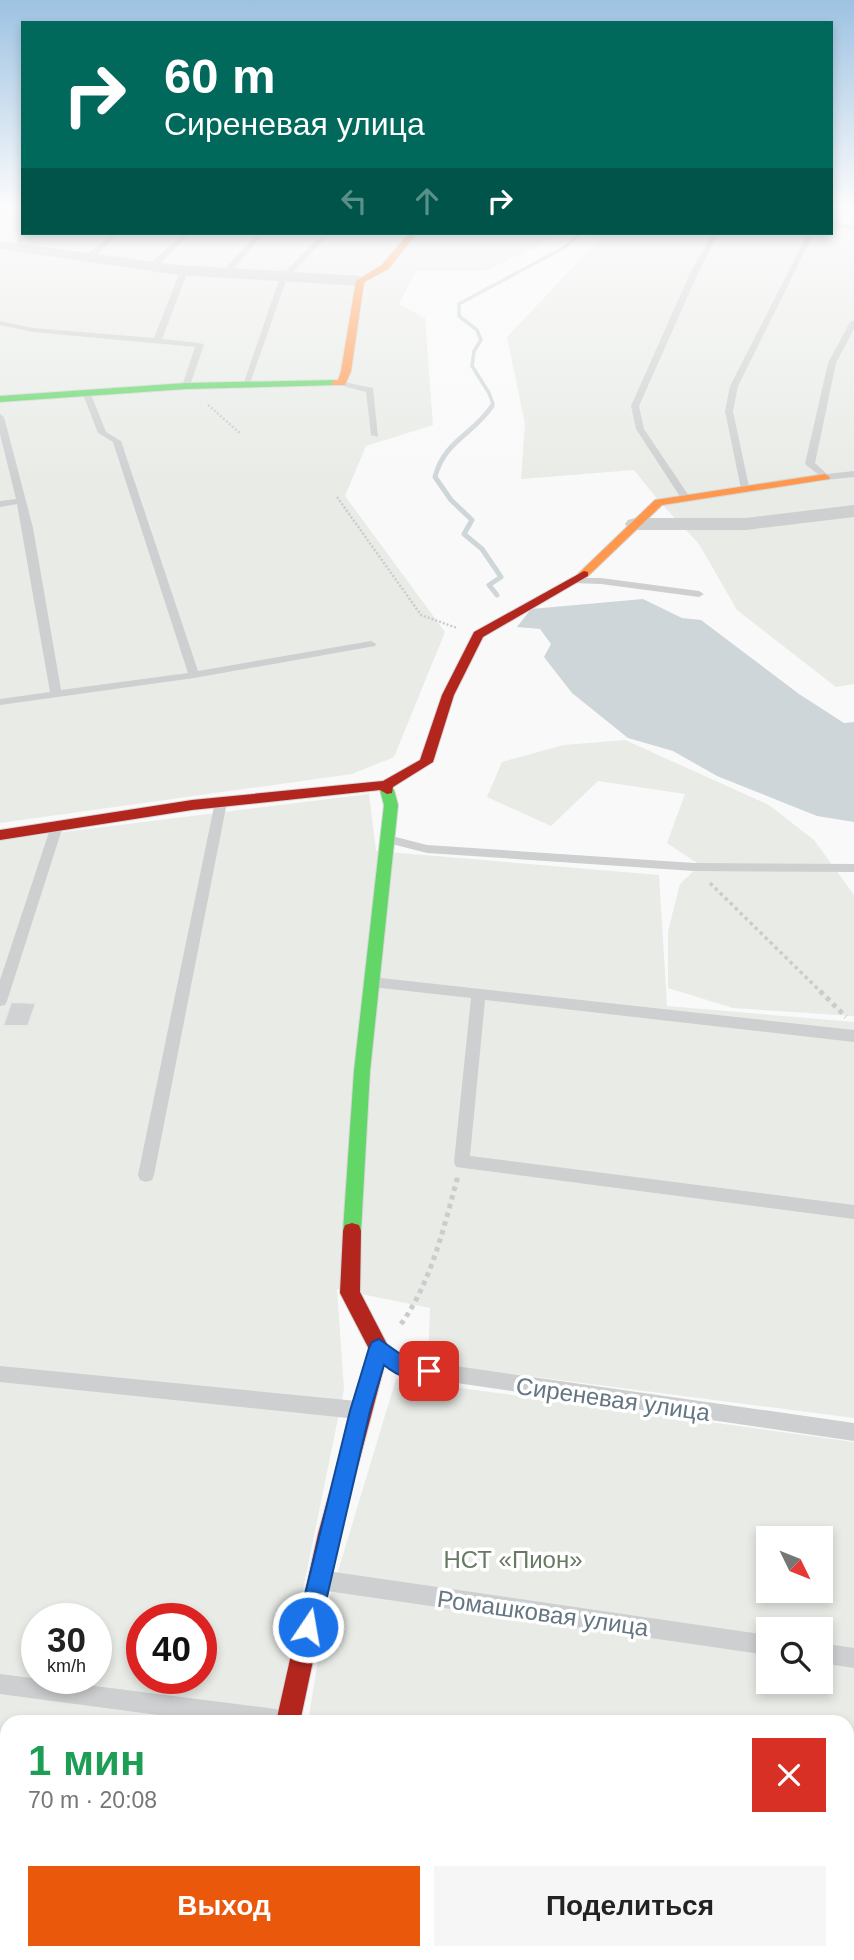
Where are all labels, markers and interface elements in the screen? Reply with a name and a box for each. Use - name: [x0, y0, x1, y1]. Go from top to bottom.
- icon: right: [49, 49, 140, 140]
- text: 60 m: [164, 49, 276, 103]
- text: Сиреневая улица: [164, 106, 425, 142]
- icon: left: [335, 182, 373, 220]
- icon: ahead: [408, 182, 446, 220]
- icon: right: [481, 182, 519, 220]
- pin: [399, 1341, 459, 1401]
- icon: arrive: [410, 1352, 448, 1390]
- street label: Сиреневая улица: [514, 1372, 712, 1426]
- north arrow: [756, 1526, 833, 1603]
- map controls: [756, 1526, 833, 1694]
- park label: НСТ «Пион»: [443, 1546, 583, 1573]
- street label: Ромашковая улица: [436, 1585, 651, 1641]
- position arrow: [271, 1590, 345, 1664]
- speed limit sign: 40: [126, 1603, 217, 1694]
- button: search: [756, 1617, 833, 1694]
- text: 30: [47, 1620, 86, 1659]
- text: km/h: [47, 1656, 86, 1676]
- text: 1 мин: [28, 1737, 145, 1784]
- button: close: [752, 1738, 826, 1812]
- text: 70 m · 20:08: [28, 1787, 157, 1813]
- button: Выход: [28, 1866, 420, 1946]
- button: Поделиться: [434, 1866, 826, 1946]

